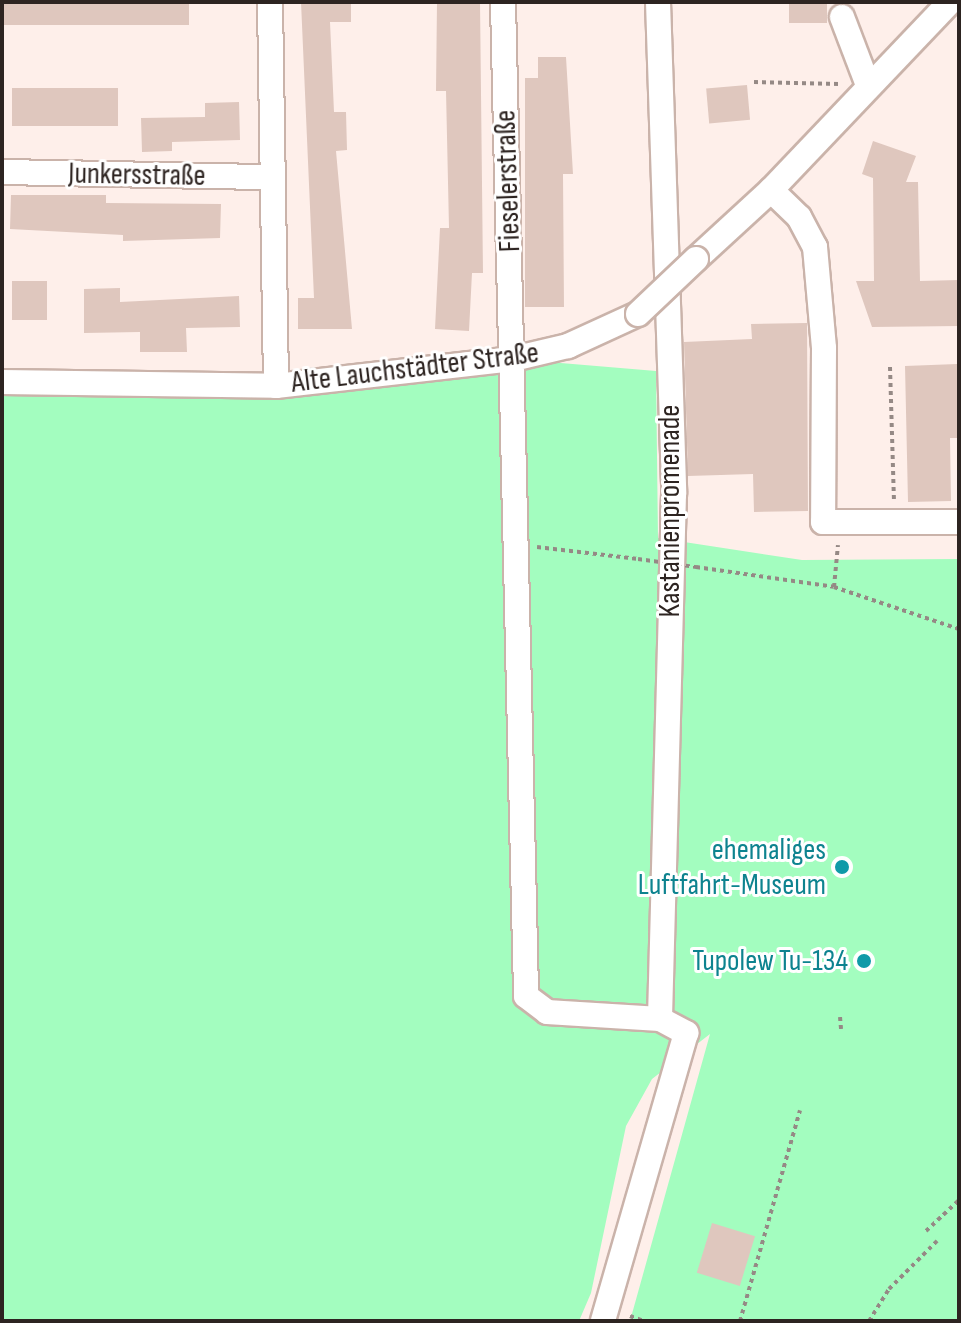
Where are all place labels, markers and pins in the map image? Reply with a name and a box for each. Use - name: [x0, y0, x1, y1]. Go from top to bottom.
- place label: ehemaliges Luftfahrt-Museum: [638, 832, 826, 902]
- marker: ehemaliges Luftfahrt-Museum: [833, 858, 851, 876]
- place label: Tupolew Tu-134: [692, 943, 848, 979]
- marker: Tupolew Tu-134: [855, 952, 873, 970]

